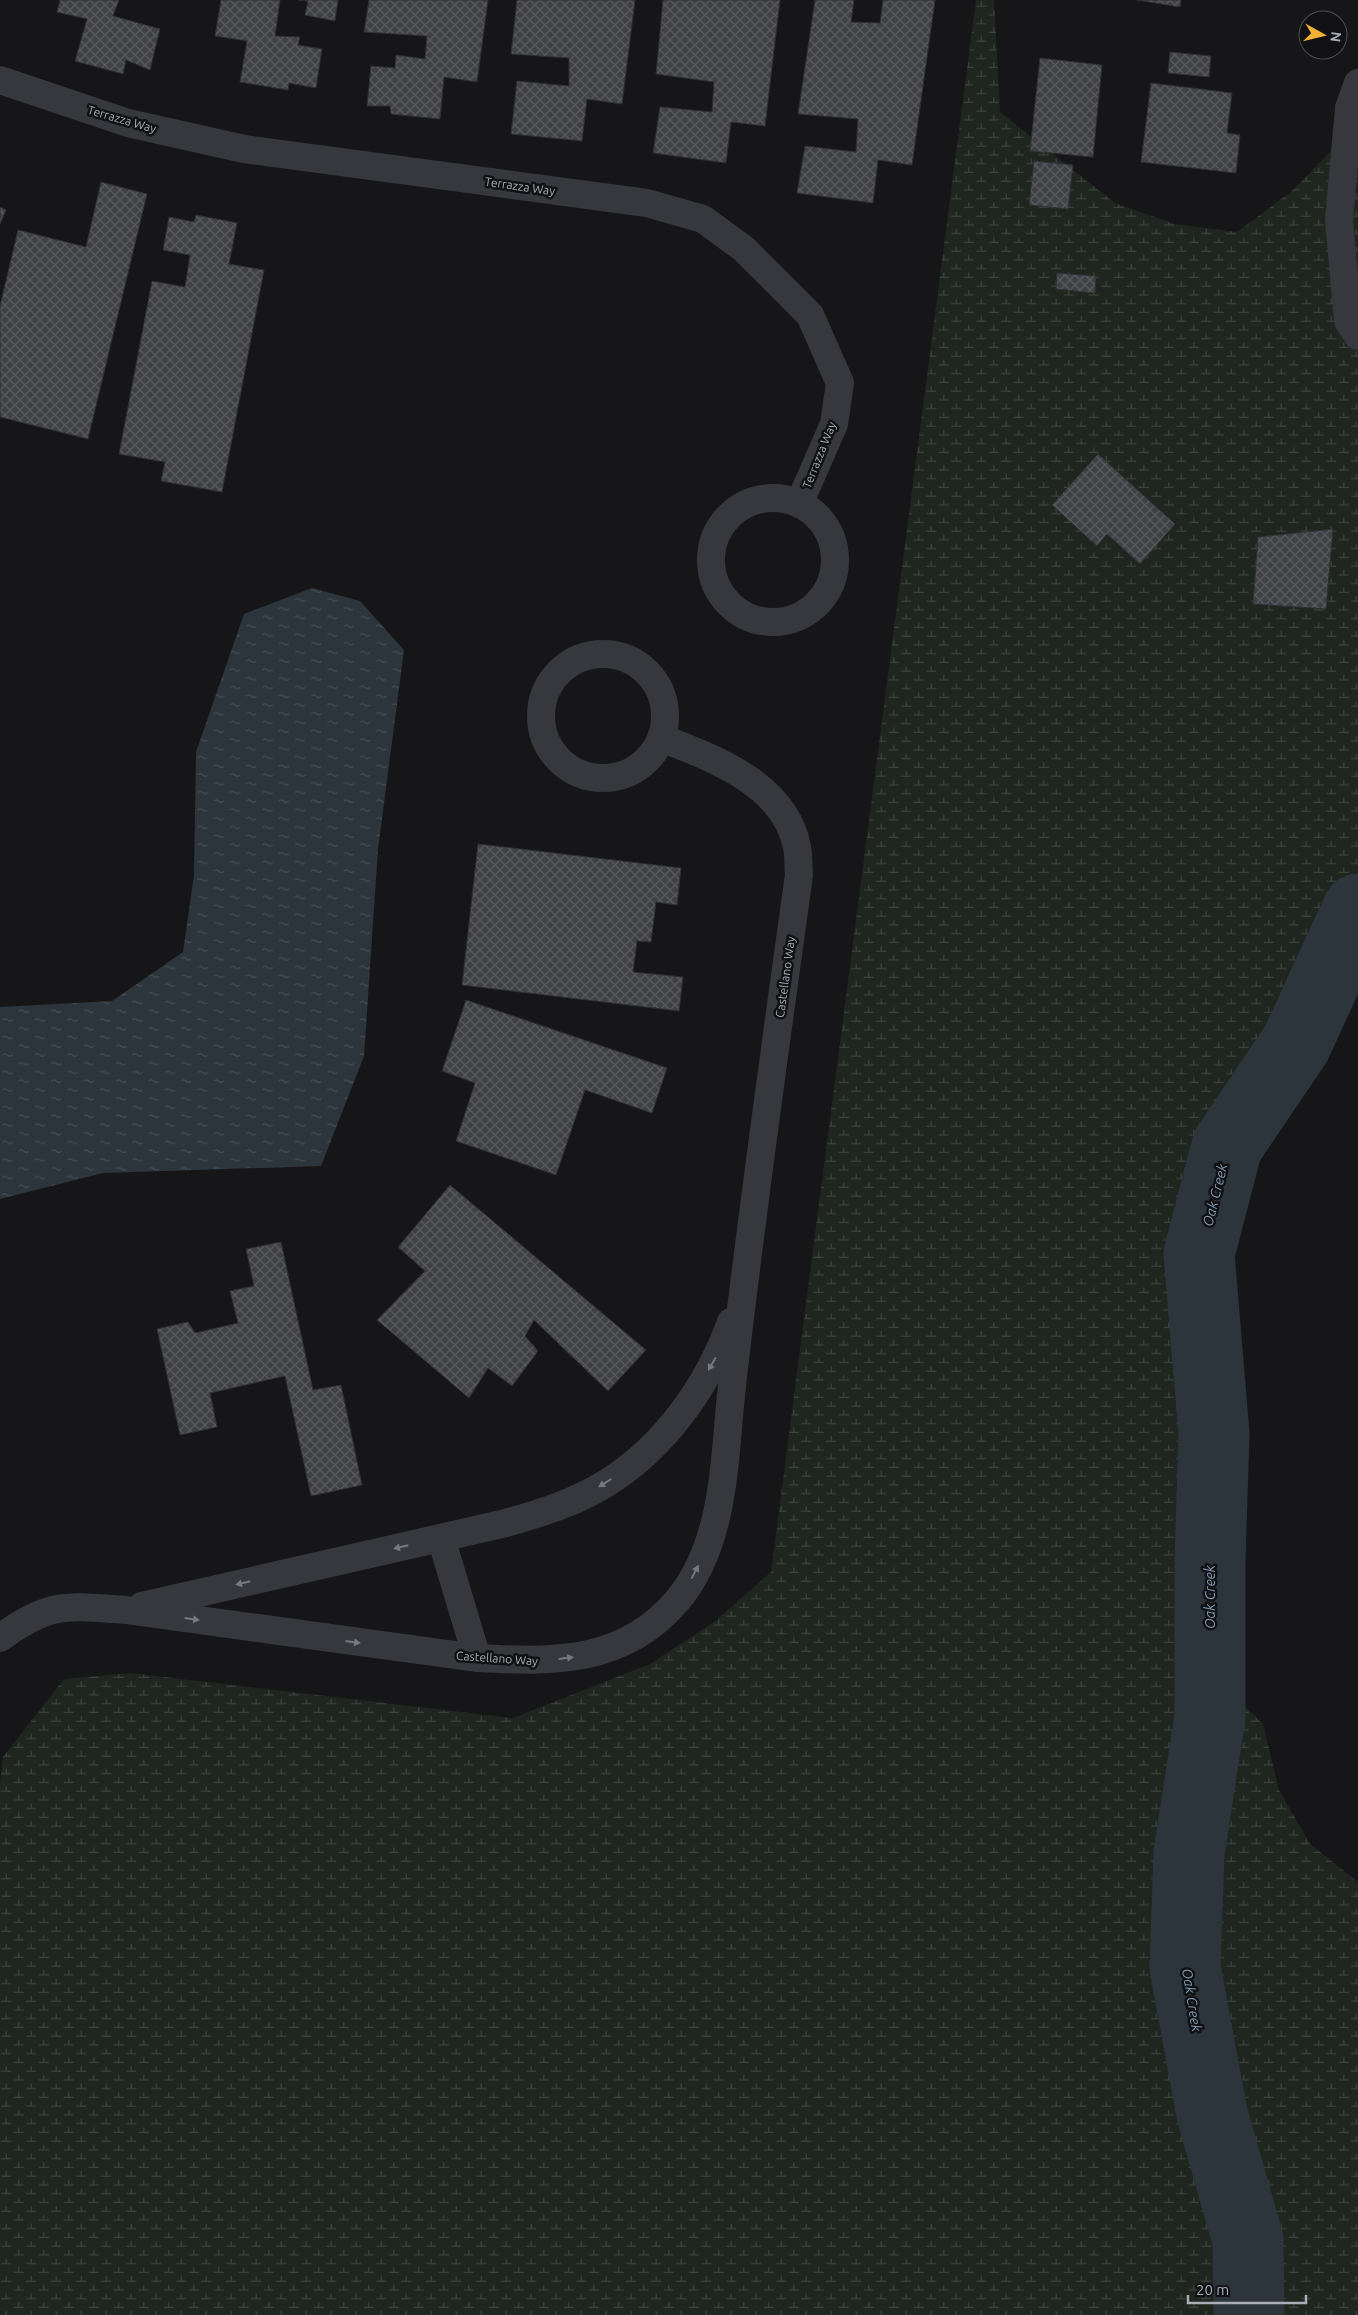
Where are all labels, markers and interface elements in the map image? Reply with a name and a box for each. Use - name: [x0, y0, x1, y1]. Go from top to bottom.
- north arrow: [1298, 10, 1348, 60]
- text: N: [1327, 31, 1345, 43]
- street label: Terrazza Way: [86, 103, 158, 135]
- street label: Terrazza Way: [484, 175, 556, 197]
- street label: Terrazza Way: [800, 420, 838, 490]
- street label: Castellano Way: [773, 935, 797, 1018]
- water label: Oak Creek: [1199, 1161, 1231, 1228]
- one-way arrow: [708, 1357, 716, 1371]
- one-way arrow: [599, 1479, 612, 1488]
- one-way arrow: [393, 1543, 408, 1551]
- water label: Oak Creek: [1202, 1564, 1218, 1629]
- one-way arrow: [691, 1565, 699, 1579]
- one-way arrow: [235, 1579, 250, 1587]
- one-way arrow: [184, 1615, 200, 1623]
- one-way arrow: [345, 1638, 361, 1646]
- street label: Castellano Way: [456, 1649, 539, 1667]
- one-way arrow: [559, 1654, 575, 1662]
- water label: Oak Creek: [1179, 1967, 1205, 2034]
- scale bar: [1188, 2272, 1306, 2304]
- text: 20 m: [1196, 2281, 1229, 2298]

